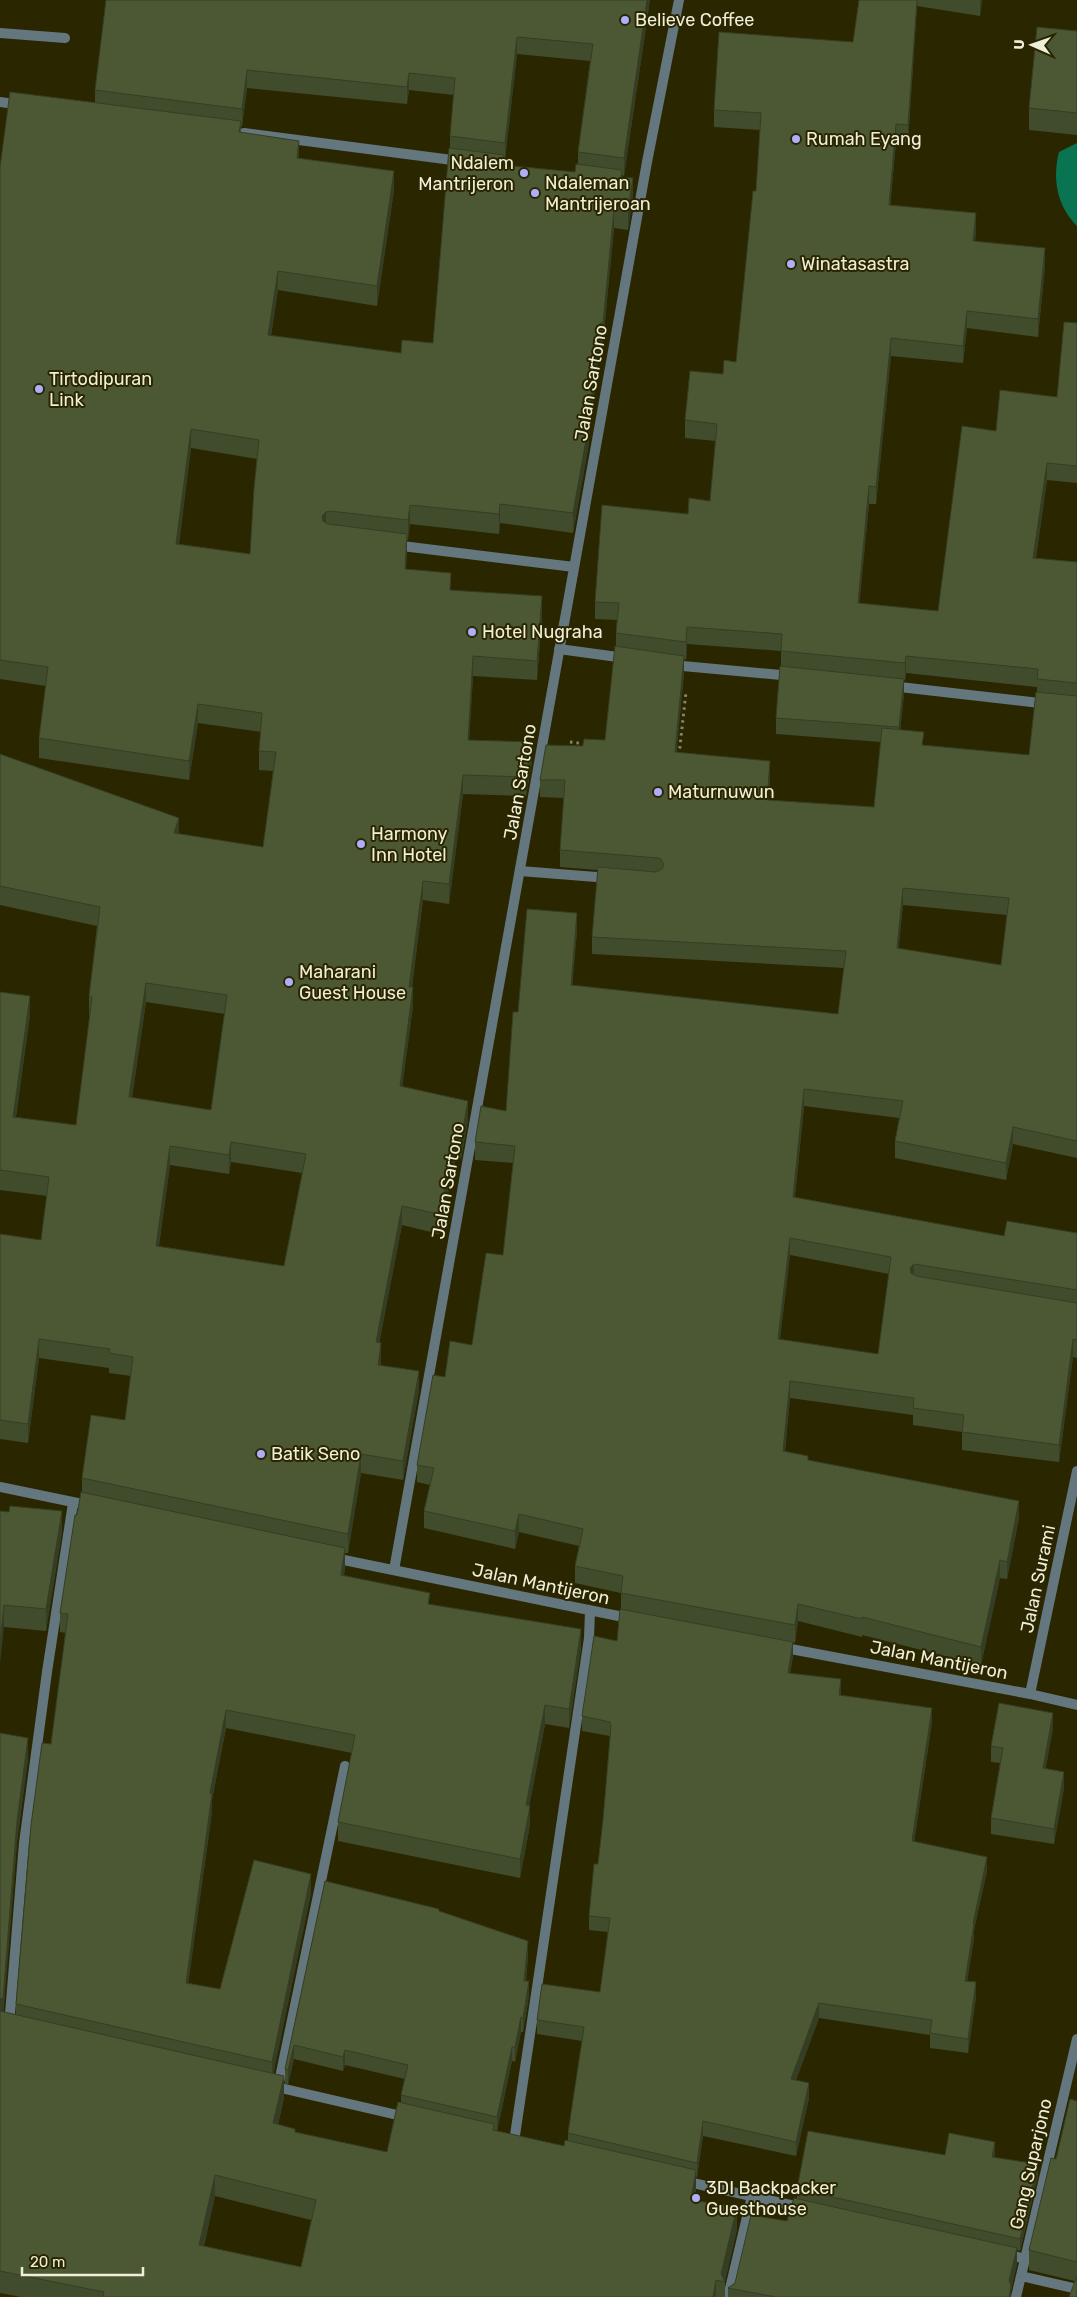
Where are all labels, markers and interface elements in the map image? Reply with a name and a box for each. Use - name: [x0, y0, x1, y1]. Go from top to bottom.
- place label: Believe Coffee: [635, 9, 754, 31]
- marker: Believe Coffee: [619, 14, 631, 26]
- north arrow: [1007, 20, 1057, 70]
- text: U: [1011, 39, 1028, 50]
- place label: Rumah Eyang: [806, 128, 922, 150]
- marker: Rumah Eyang: [790, 133, 802, 145]
- place label: Ndalem Mantrijeron: [418, 152, 514, 195]
- marker: Ndalem Mantrijeron: [518, 167, 530, 179]
- place label: Ndaleman Mantrijeroan: [545, 172, 651, 215]
- marker: Ndaleman Mantrijeroan: [529, 187, 541, 199]
- place label: Winatasastra: [801, 253, 909, 275]
- marker: Winatasastra: [785, 258, 797, 270]
- street label: Jalan Sartono: [570, 323, 612, 443]
- place label: Tirtodipuran Link: [49, 368, 152, 411]
- marker: Tirtodipuran Link: [33, 383, 45, 395]
- place label: Hotel Nugraha: [482, 621, 603, 643]
- marker: Hotel Nugraha: [466, 626, 478, 638]
- street label: Jalan Sartono: [499, 722, 541, 842]
- place label: Maturnuwun: [668, 781, 775, 803]
- marker: Maturnuwun: [652, 786, 664, 798]
- place label: Harmony Inn Hotel: [371, 823, 448, 866]
- marker: Harmony Inn Hotel: [355, 838, 367, 850]
- place label: Maharani Guest House: [299, 961, 406, 1004]
- marker: Maharani Guest House: [283, 976, 295, 988]
- street label: Jalan Sartono: [427, 1121, 469, 1241]
- place label: Batik Seno: [271, 1443, 360, 1465]
- marker: Batik Seno: [255, 1448, 267, 1460]
- street label: Jalan Surami: [1016, 1523, 1060, 1635]
- street label: Jalan Mantijeron: [470, 1559, 612, 1609]
- street label: Jalan Mantijeron: [868, 1636, 1010, 1684]
- street label: Gang Suparjono: [1005, 2096, 1057, 2232]
- place label: 3DI Backpacker Guesthouse: [706, 2177, 836, 2220]
- marker: 3DI Backpacker Guesthouse: [690, 2192, 702, 2204]
- scale bar: [22, 2244, 144, 2276]
- text: 20 m: [30, 2253, 65, 2271]

